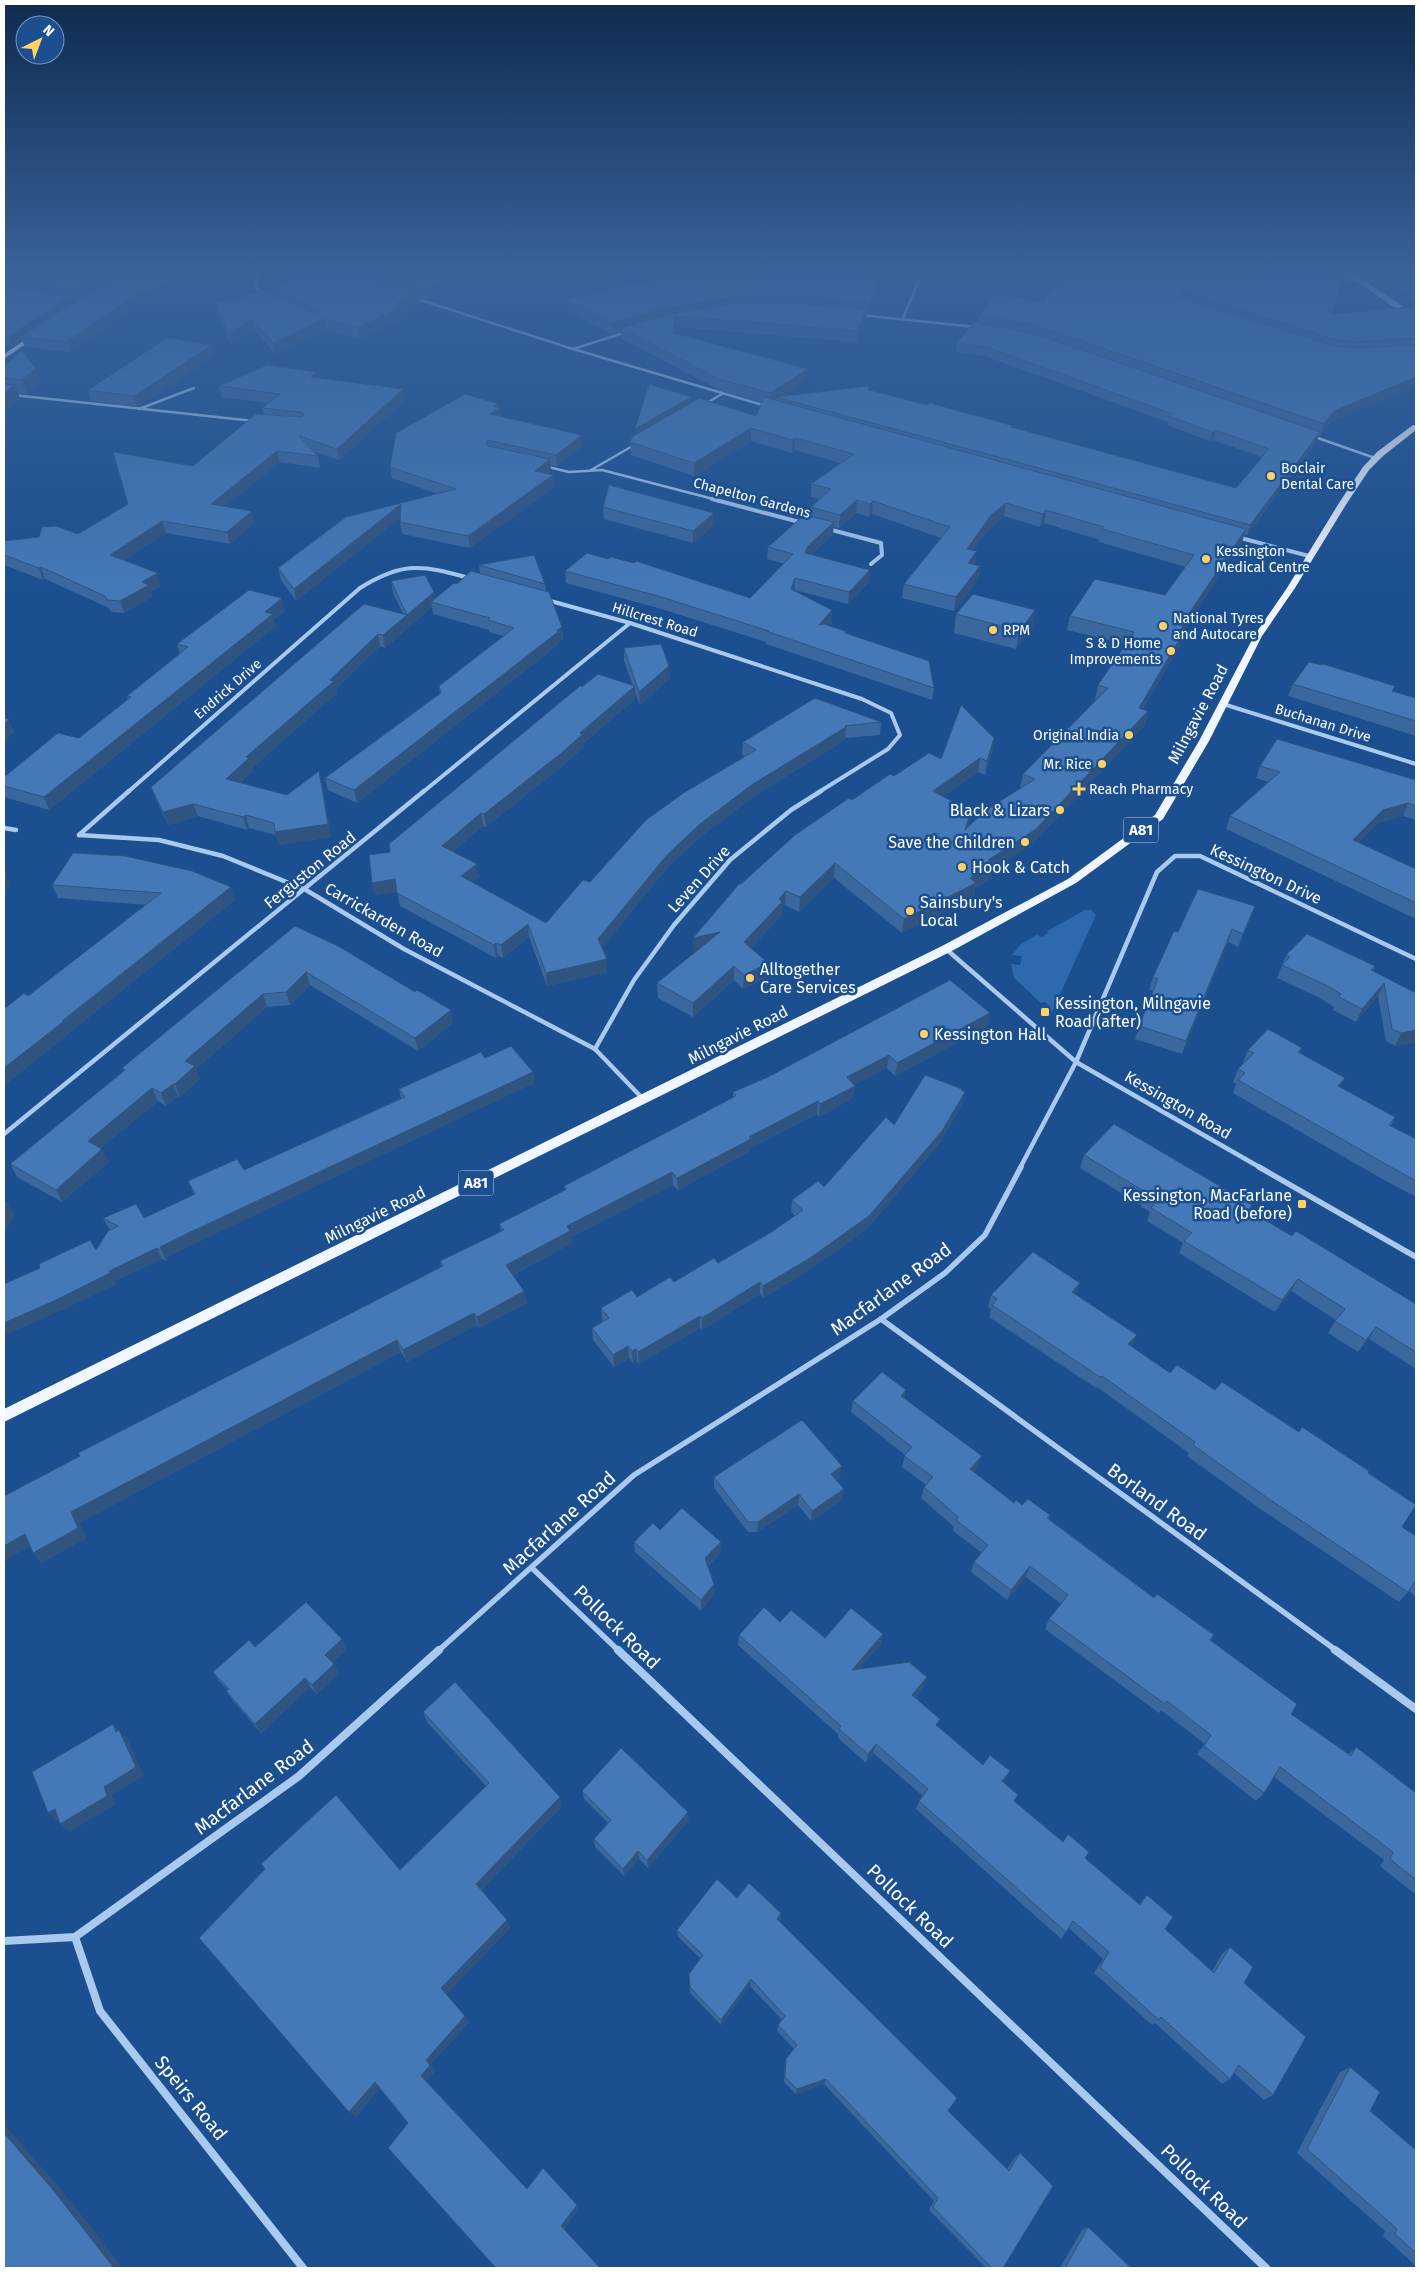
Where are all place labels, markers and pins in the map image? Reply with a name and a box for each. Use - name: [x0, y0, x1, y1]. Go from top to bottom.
- place label: Boclair Dental Care: [1281, 460, 1354, 493]
- marker: Boclair Dental Care: [1265, 470, 1277, 482]
- place label: Kessington Medical Centre: [1216, 543, 1310, 576]
- marker: Kessington Medical Centre: [1200, 553, 1212, 565]
- place label: National Tyres and Autocare: [1173, 610, 1264, 643]
- marker: National Tyres and Autocare: [1157, 620, 1169, 632]
- place label: RPM: [1003, 622, 1030, 639]
- marker: RPM: [987, 624, 999, 636]
- place label: S & D Home Improvements: [1070, 635, 1161, 668]
- marker: S & D Home Improvements: [1165, 645, 1177, 657]
- place label: Original India: [1033, 727, 1119, 744]
- marker: Original India: [1123, 729, 1135, 741]
- place label: Mr. Rice: [1043, 756, 1092, 773]
- marker: Mr. Rice: [1096, 758, 1108, 770]
- place label: Reach Pharmacy: [1089, 781, 1193, 798]
- marker: Reach Pharmacy: [1073, 783, 1085, 795]
- place label: Black & Lizars: [950, 801, 1050, 820]
- marker: Black & Lizars: [1054, 804, 1066, 816]
- place label: Save the Children: [888, 833, 1015, 852]
- marker: Save the Children: [1019, 836, 1031, 848]
- place label: Hook & Catch: [972, 858, 1070, 877]
- marker: Hook & Catch: [956, 861, 968, 873]
- place label: Sainsbury's Local: [920, 893, 1002, 930]
- marker: Sainsbury's Local: [904, 905, 916, 917]
- place label: Alltogether Care Services: [760, 960, 856, 997]
- marker: Alltogether Care Services: [744, 972, 756, 984]
- place label: Kessington, Milngavie Road (after): [1055, 994, 1211, 1031]
- marker: Kessington, Milngavie Road (after): [1039, 1006, 1051, 1018]
- place label: Kessington Hall: [934, 1025, 1047, 1044]
- marker: Kessington Hall: [918, 1028, 930, 1040]
- place label: Kessington, MacFarlane Road (before): [1123, 1186, 1292, 1223]
- marker: Kessington, MacFarlane Road (before): [1296, 1198, 1308, 1210]

